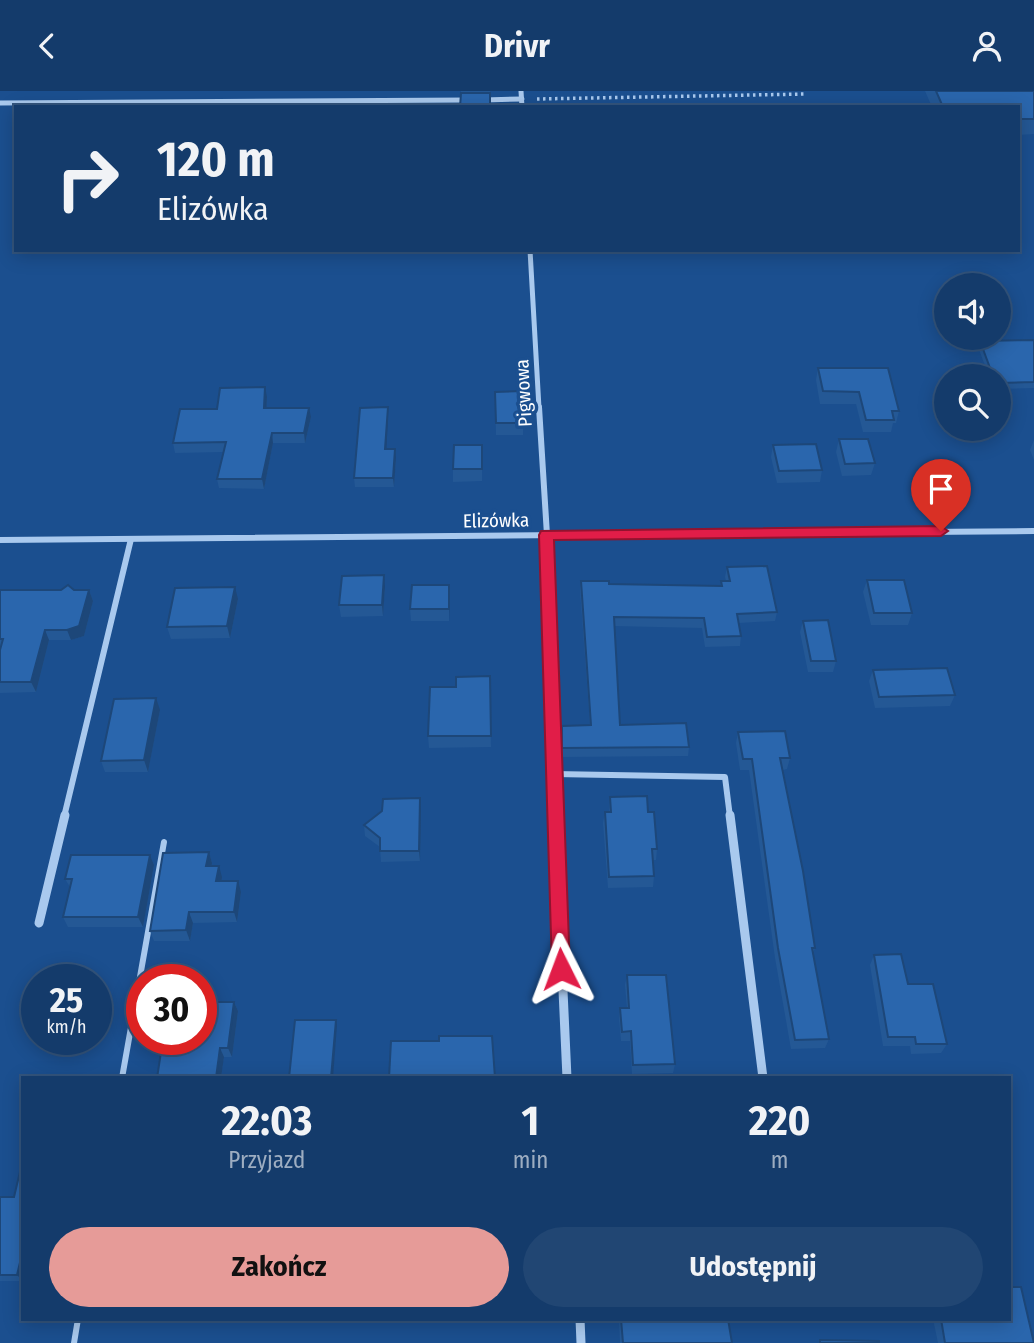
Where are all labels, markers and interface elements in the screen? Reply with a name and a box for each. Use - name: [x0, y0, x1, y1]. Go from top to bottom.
- icon: back: [28, 27, 66, 65]
- text: Drivr: [484, 27, 550, 65]
- icon: person: [968, 27, 1006, 65]
- text: 120 m: [157, 130, 275, 189]
- icon: right: [42, 133, 133, 224]
- text: Elizówka: [157, 190, 269, 228]
- map controls: [934, 273, 1011, 441]
- button: sound: [934, 273, 1011, 350]
- street label: Pigwowa: [510, 359, 537, 427]
- button: search: [934, 364, 1011, 441]
- pin: [911, 459, 971, 531]
- icon: arrive: [922, 470, 960, 508]
- street label: Elizówka: [463, 508, 529, 533]
- position arrow: [524, 932, 598, 1006]
- speed limit sign: 30: [126, 964, 217, 1055]
- text: 25: [50, 979, 83, 1021]
- text: km/h: [46, 1016, 87, 1038]
- text: 22:03: [221, 1096, 312, 1146]
- text: 1: [522, 1096, 539, 1146]
- text: 220: [749, 1096, 811, 1146]
- text: Przyjazd: [228, 1146, 305, 1174]
- text: min: [513, 1146, 548, 1174]
- text: m: [771, 1146, 788, 1174]
- button: Zakończ: [49, 1227, 509, 1307]
- button: Udostępnij: [523, 1227, 983, 1307]

